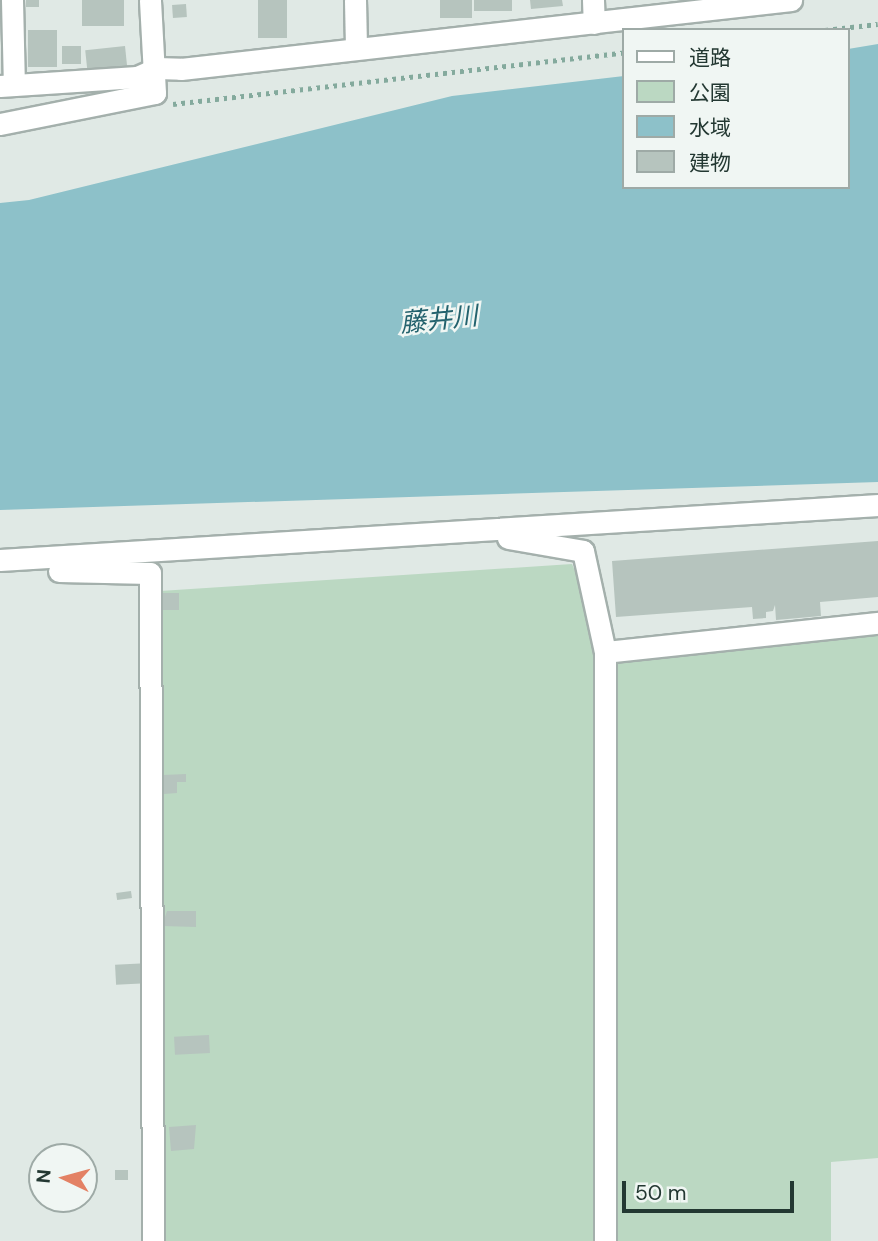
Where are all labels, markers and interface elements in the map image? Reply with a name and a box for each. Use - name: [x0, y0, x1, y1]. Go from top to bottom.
- legend: [622, 28, 850, 189]
- text: 道路: [689, 44, 731, 72]
- text: 公園: [689, 79, 731, 107]
- text: 水域: [689, 114, 731, 142]
- text: 建物: [689, 149, 731, 177]
- water label: 藤井川: [399, 300, 479, 340]
- north arrow: [28, 1143, 98, 1213]
- text: N: [31, 1168, 57, 1184]
- scale bar: [626, 1168, 798, 1212]
- text: 50 m: [635, 1179, 686, 1207]

